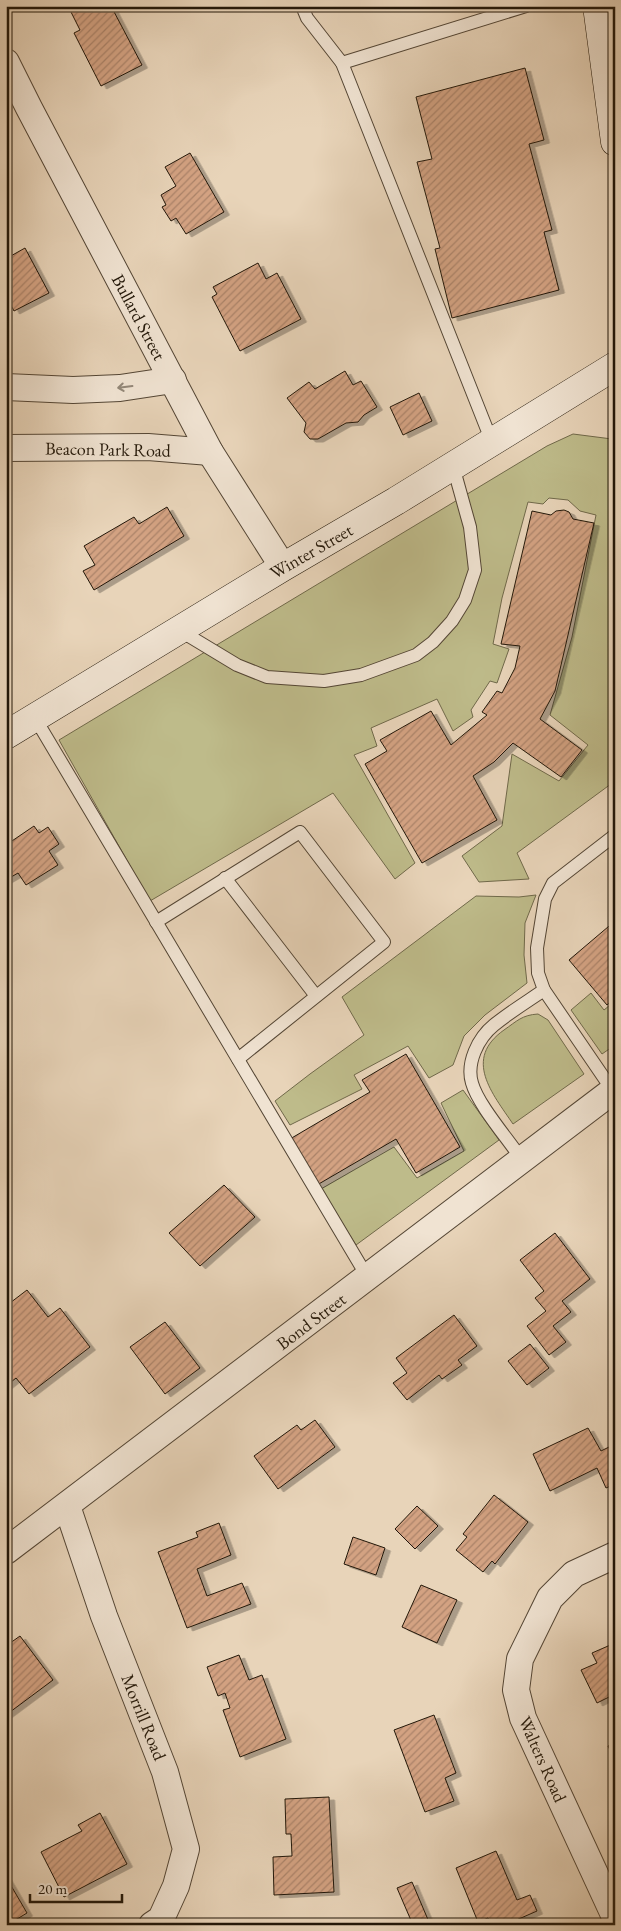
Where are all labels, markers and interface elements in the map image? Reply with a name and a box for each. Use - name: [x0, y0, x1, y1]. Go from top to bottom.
- street label: Bullard Street: [107, 270, 171, 364]
- one-way arrow: [117, 382, 133, 392]
- street label: Beacon Park Road: [45, 436, 172, 462]
- street label: Winter Street: [265, 518, 357, 584]
- street label: Bond Street: [272, 1287, 351, 1355]
- street label: Morrill Road: [116, 1670, 172, 1764]
- street label: Walters Road: [514, 1712, 573, 1806]
- scale bar: [30, 1871, 122, 1903]
- text: 20 m: [38, 1879, 67, 1898]

